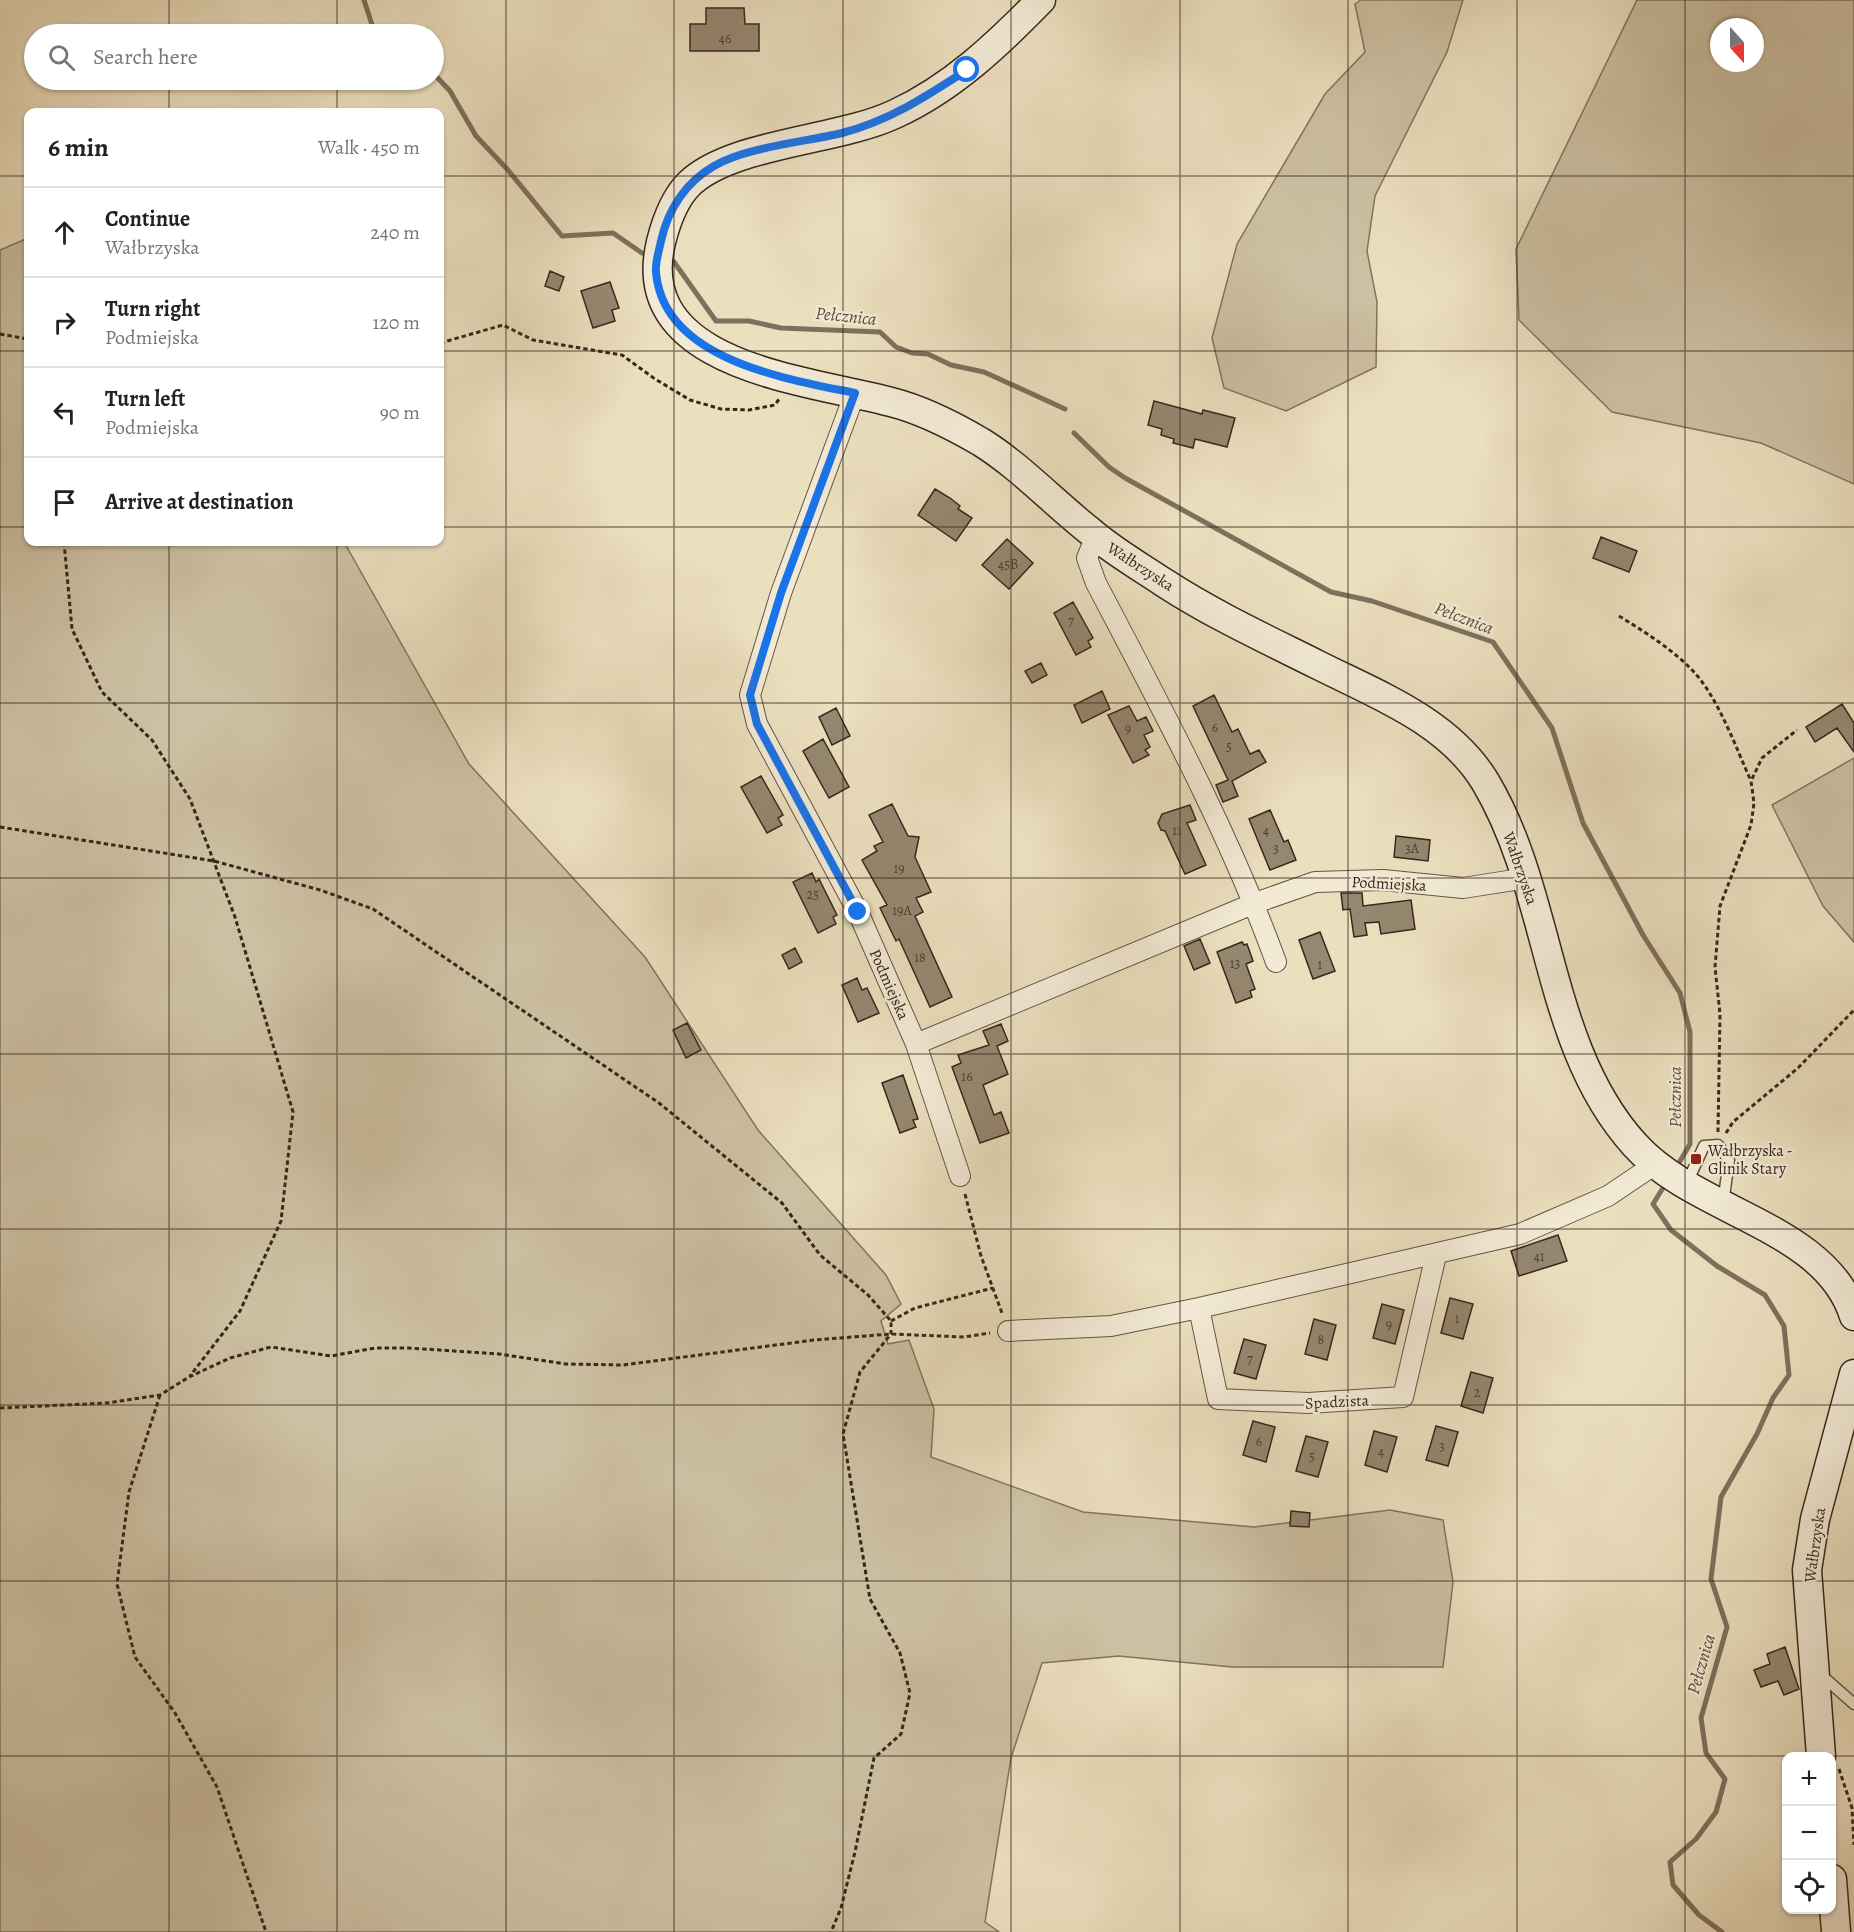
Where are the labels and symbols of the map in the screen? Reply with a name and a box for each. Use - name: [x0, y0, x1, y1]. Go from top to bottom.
- north arrow: [1710, 18, 1764, 72]
- house number: 46: [719, 29, 731, 48]
- route start: [953, 56, 979, 82]
- water label: Pełcznica: [814, 301, 878, 331]
- street label: Wałbrzyska: [1102, 536, 1179, 597]
- house number: 45B: [998, 555, 1018, 574]
- water label: Pełcznica: [1431, 596, 1497, 640]
- house number: 7: [1068, 612, 1074, 631]
- house number: 6: [1212, 718, 1218, 737]
- house number: 9: [1125, 719, 1131, 738]
- house number: 5: [1226, 737, 1232, 756]
- house number: 11: [1172, 821, 1182, 840]
- house number: 4: [1263, 821, 1269, 840]
- street label: Wałbrzyska: [1497, 828, 1543, 908]
- house number: 3: [1273, 839, 1279, 858]
- house number: 3A: [1405, 839, 1420, 858]
- house number: 19: [893, 859, 905, 878]
- street label: Podmiejska: [1351, 871, 1428, 897]
- house number: 25: [807, 885, 819, 904]
- route end: [844, 898, 870, 924]
- house number: 19A: [892, 901, 912, 920]
- street label: Podmiejska: [864, 946, 915, 1024]
- house number: 18: [914, 948, 926, 967]
- house number: 13: [1230, 954, 1240, 973]
- house number: 1: [1318, 955, 1323, 974]
- water label: Pełcznica: [1663, 1066, 1687, 1128]
- house number: 16: [961, 1067, 973, 1086]
- place label: Wałbrzyska - Glinik Stary: [1707, 1140, 1793, 1180]
- marker: Wałbrzyska - Glinik Stary: [1689, 1152, 1703, 1166]
- house number: 41: [1533, 1247, 1545, 1266]
- house number: 1: [1455, 1309, 1460, 1328]
- house number: 9: [1386, 1315, 1392, 1334]
- house number: 8: [1318, 1330, 1325, 1349]
- house number: 7: [1247, 1350, 1253, 1369]
- house number: 2: [1474, 1383, 1481, 1402]
- street label: Spadzista: [1305, 1389, 1370, 1415]
- house number: 6: [1256, 1432, 1262, 1451]
- house number: 3: [1439, 1437, 1445, 1456]
- house number: 4: [1378, 1442, 1384, 1461]
- house number: 5: [1309, 1447, 1315, 1466]
- street label: Wałbrzyska: [1799, 1506, 1831, 1585]
- water label: Pełcznica: [1681, 1631, 1721, 1697]

